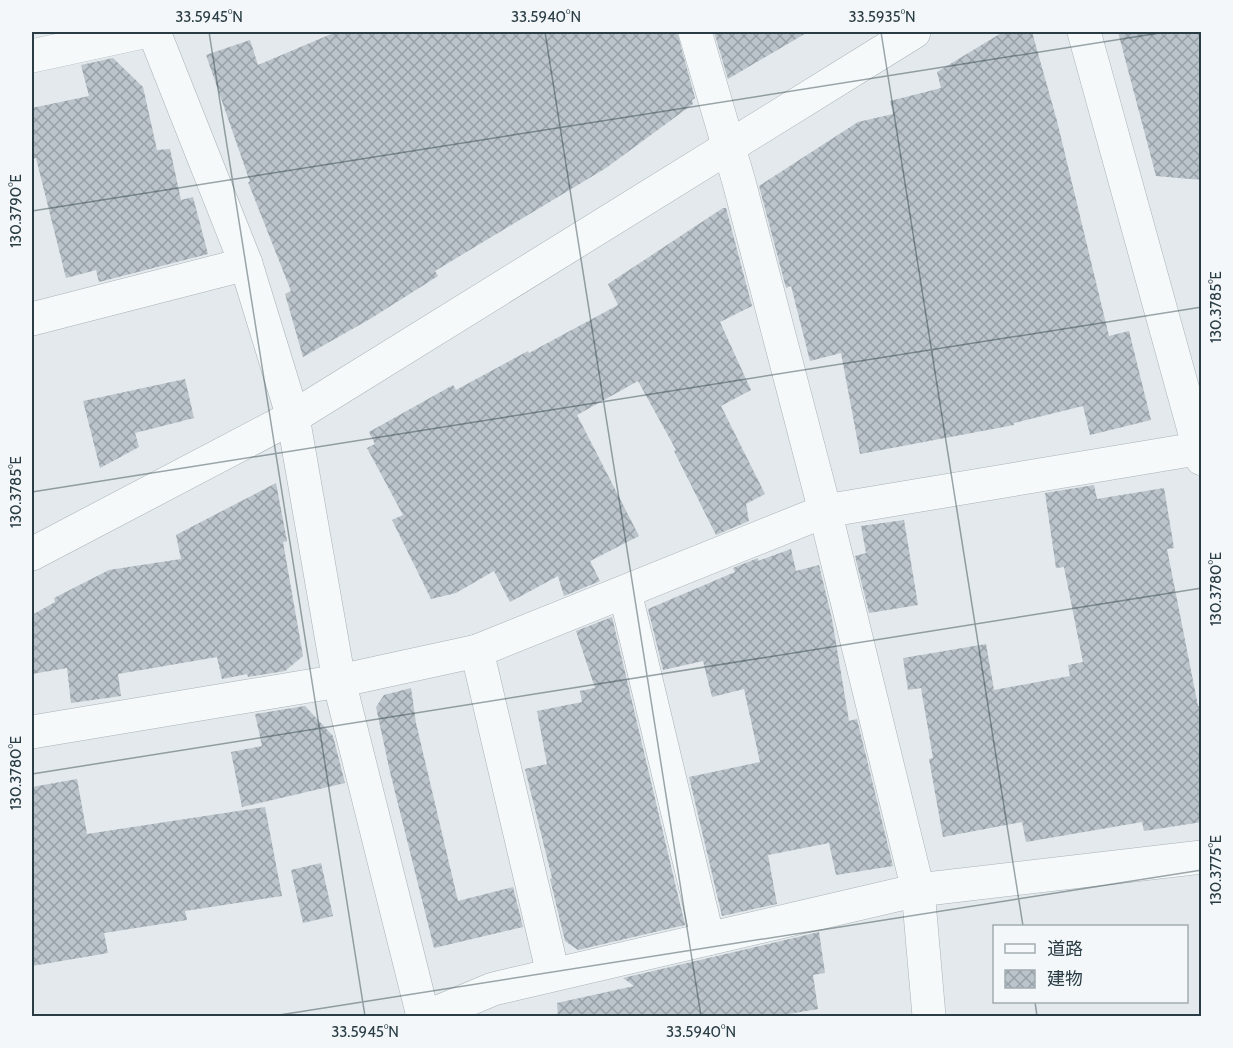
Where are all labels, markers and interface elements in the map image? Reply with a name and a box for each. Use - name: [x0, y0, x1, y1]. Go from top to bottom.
- text: 33.5945°N: [175, 8, 243, 26]
- text: 33.5940°N: [511, 8, 581, 26]
- text: 33.5935°N: [848, 8, 916, 26]
- text: 130.3790°E: [7, 174, 25, 248]
- text: 130.3785°E: [1207, 271, 1225, 343]
- text: 130.3785°E: [7, 456, 25, 528]
- text: 130.3780°E: [1207, 552, 1225, 626]
- text: 130.3780°E: [7, 736, 25, 810]
- text: 130.3775°E: [1207, 835, 1225, 905]
- legend: [993, 925, 1188, 1003]
- text: 道路: [1047, 938, 1083, 960]
- text: 建物: [1047, 968, 1083, 990]
- text: 33.5945°N: [331, 1023, 399, 1041]
- text: 33.5940°N: [666, 1023, 736, 1041]

